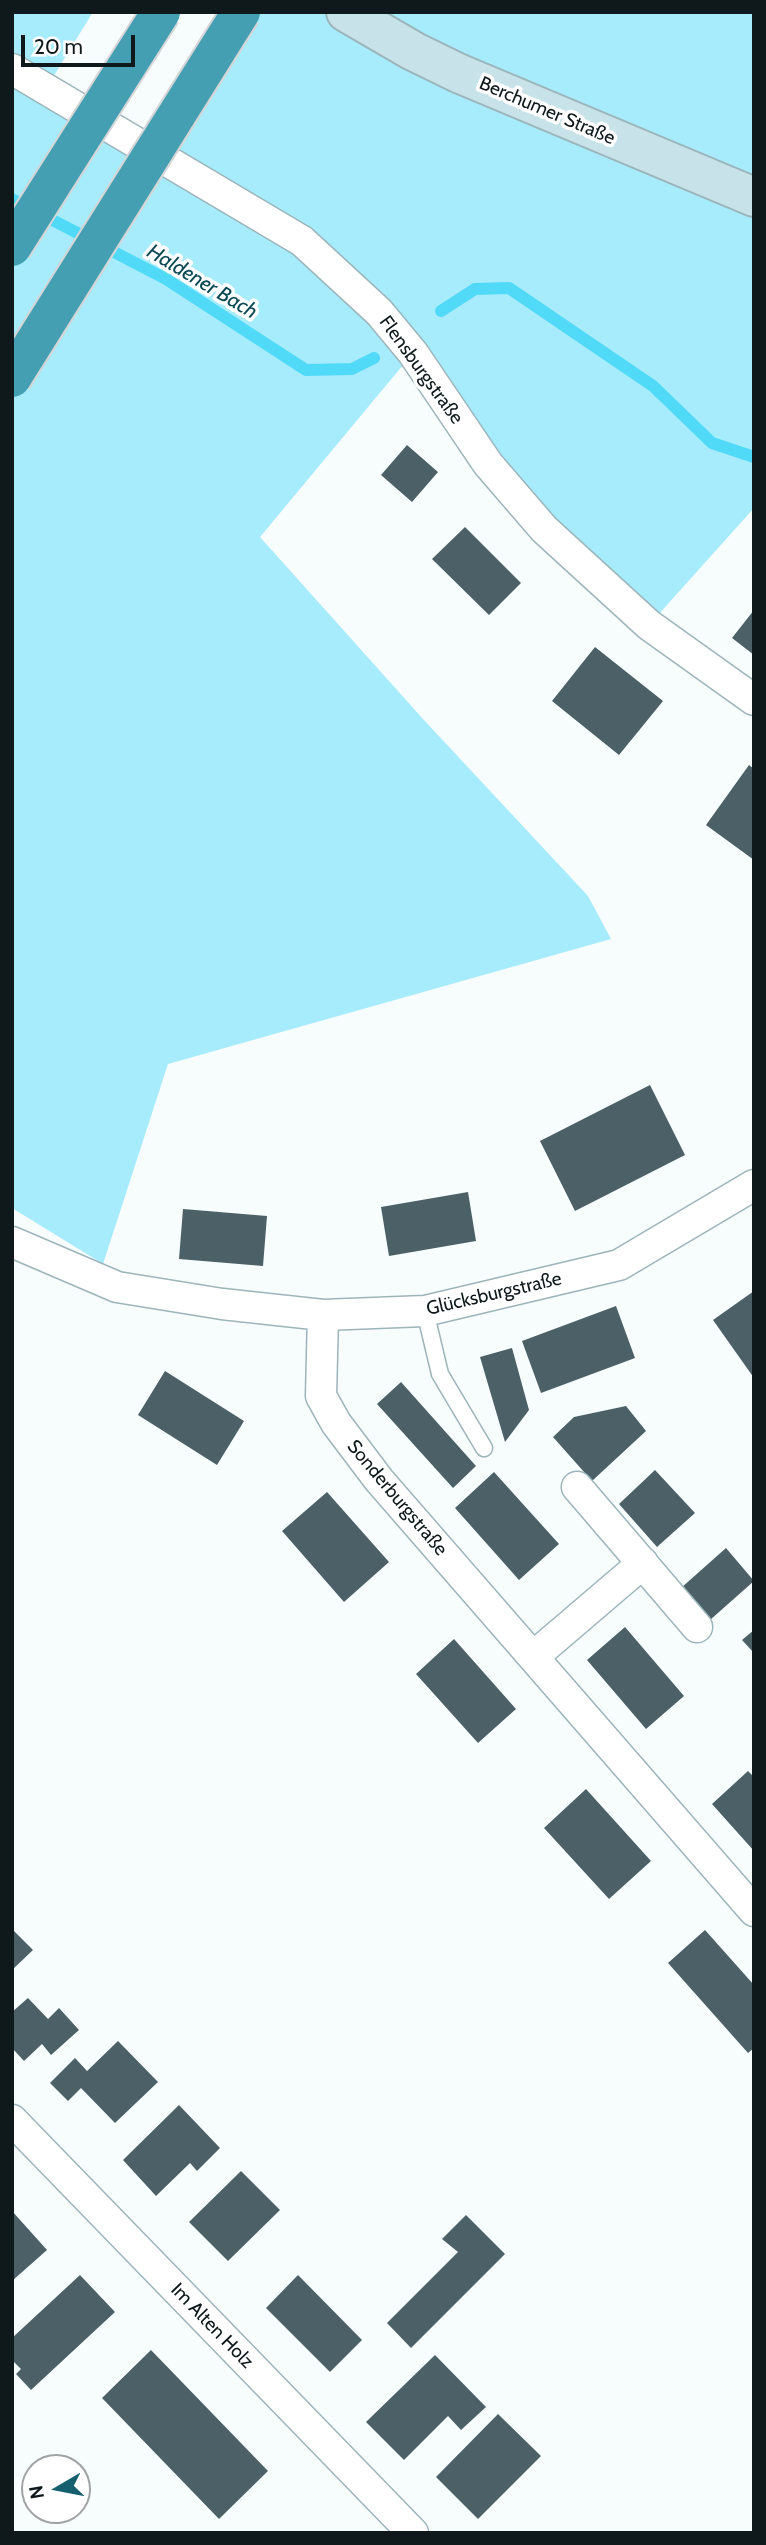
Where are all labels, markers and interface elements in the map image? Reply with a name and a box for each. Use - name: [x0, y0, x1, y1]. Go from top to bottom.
- scale bar: [24, 21, 138, 65]
- text: 20 m: [34, 34, 83, 59]
- street label: Berchumer Straße: [476, 72, 618, 150]
- water label: Haldener Bach: [142, 239, 262, 325]
- street label: Flensburgstraße: [374, 311, 468, 429]
- street label: Glücksburgstraße: [424, 1267, 564, 1321]
- street label: Sonderburgstraße: [342, 1435, 452, 1561]
- street label: Im Alten Holz: [166, 2279, 258, 2373]
- north arrow: [21, 2454, 91, 2524]
- text: N: [24, 2484, 49, 2501]

